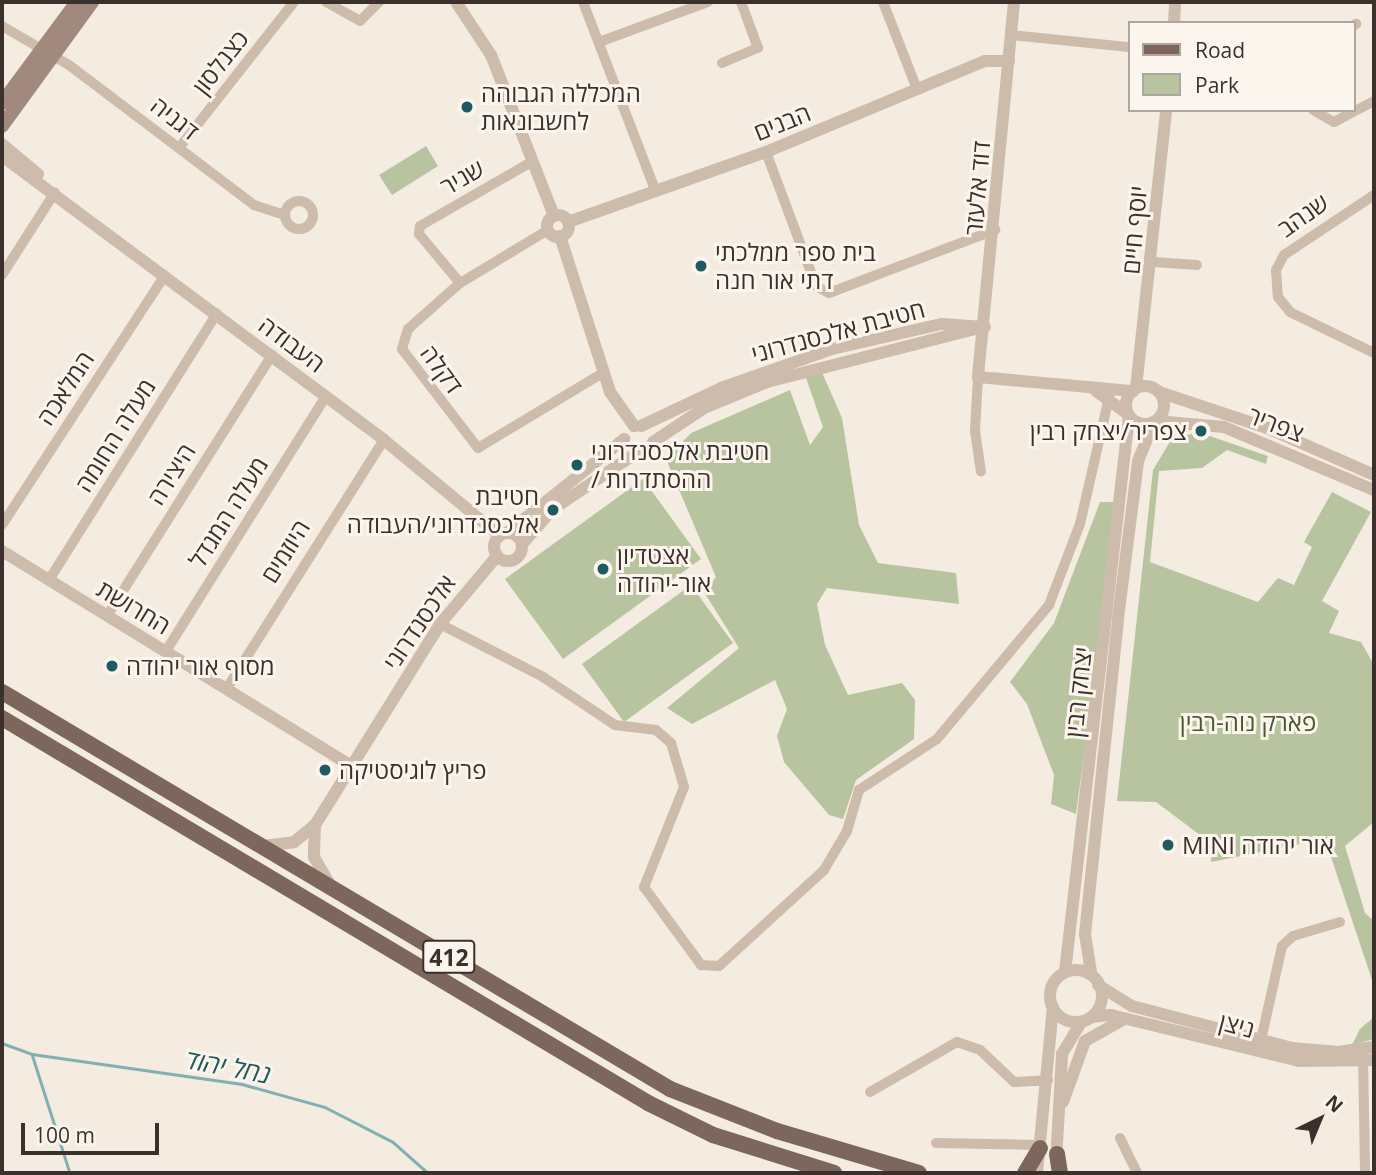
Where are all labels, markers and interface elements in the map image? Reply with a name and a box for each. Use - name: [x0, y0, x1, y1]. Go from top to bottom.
- legend: [1128, 21, 1355, 112]
- street label: כצנלסון: [186, 24, 254, 100]
- text: Road: [1195, 36, 1245, 64]
- text: Park: [1195, 71, 1239, 99]
- place label: המכללה הגבוהה לחשבונאות: [481, 79, 641, 135]
- street label: דגניה: [145, 90, 205, 146]
- street label: הבנים: [749, 98, 815, 146]
- marker: המכללה הגבוהה לחשבונאות: [459, 99, 475, 115]
- street label: דוד אלעזר: [959, 140, 995, 236]
- street label: שניר: [435, 153, 489, 201]
- street label: יוסף חיים: [1116, 185, 1152, 275]
- street label: שנהב: [1272, 187, 1334, 243]
- place label: בית ספר ממלכתי דתי אור חנה: [715, 238, 876, 294]
- marker: בית ספר ממלכתי דתי אור חנה: [693, 258, 709, 274]
- street label: חטיבת אלכסנדרוני: [748, 294, 928, 368]
- street label: העבודה: [253, 310, 331, 378]
- street label: דקלה: [415, 339, 469, 399]
- street label: המלאכה: [30, 346, 100, 430]
- street label: מעלה החומה: [69, 373, 161, 497]
- street label: צפריר: [1244, 400, 1308, 448]
- place label: צפריר/יצחק רבין: [1030, 417, 1187, 445]
- marker: צפריר/יצחק רבין: [1193, 423, 1209, 439]
- place label: חטיבת אלכסנדרוני / ההסתדרות: [591, 437, 769, 493]
- street label: היצירה: [141, 438, 201, 510]
- street label: מעלה המגדל: [183, 451, 273, 573]
- marker: חטיבת אלכסנדרוני / ההסתדרות: [569, 457, 585, 473]
- place label: חטיבת אלכסנדרוני/העבודה: [347, 482, 539, 538]
- marker: חטיבת אלכסנדרוני/העבודה: [545, 502, 561, 518]
- street label: היוזמים: [255, 514, 315, 588]
- place label: אצטדיון אור-יהודה: [617, 541, 711, 597]
- marker: אצטדיון אור-יהודה: [595, 561, 611, 577]
- street label: אלכסנדרוני: [377, 569, 461, 675]
- street label: החרושת: [92, 574, 176, 640]
- street label: יצחק רבין: [1059, 645, 1097, 739]
- place label: מסוף אור יהודה: [126, 652, 275, 680]
- marker: מסוף אור יהודה: [104, 658, 120, 674]
- park label: פארק נוה-רבין: [1180, 708, 1316, 736]
- place label: פריץ לוגיסטיקה: [339, 756, 487, 784]
- marker: פריץ לוגיסטיקה: [317, 762, 333, 778]
- place label: MINI אור יהודה: [1182, 831, 1334, 859]
- marker: MINI אור יהודה: [1160, 837, 1176, 853]
- road number: 412: [421, 938, 477, 976]
- street label: ניצן: [1216, 1007, 1258, 1043]
- water label: נחל יהוד: [183, 1043, 273, 1091]
- north arrow: [1285, 1084, 1355, 1154]
- text: N: [1320, 1089, 1349, 1118]
- scale bar: [24, 1108, 163, 1152]
- text: 100 m: [34, 1121, 95, 1149]

